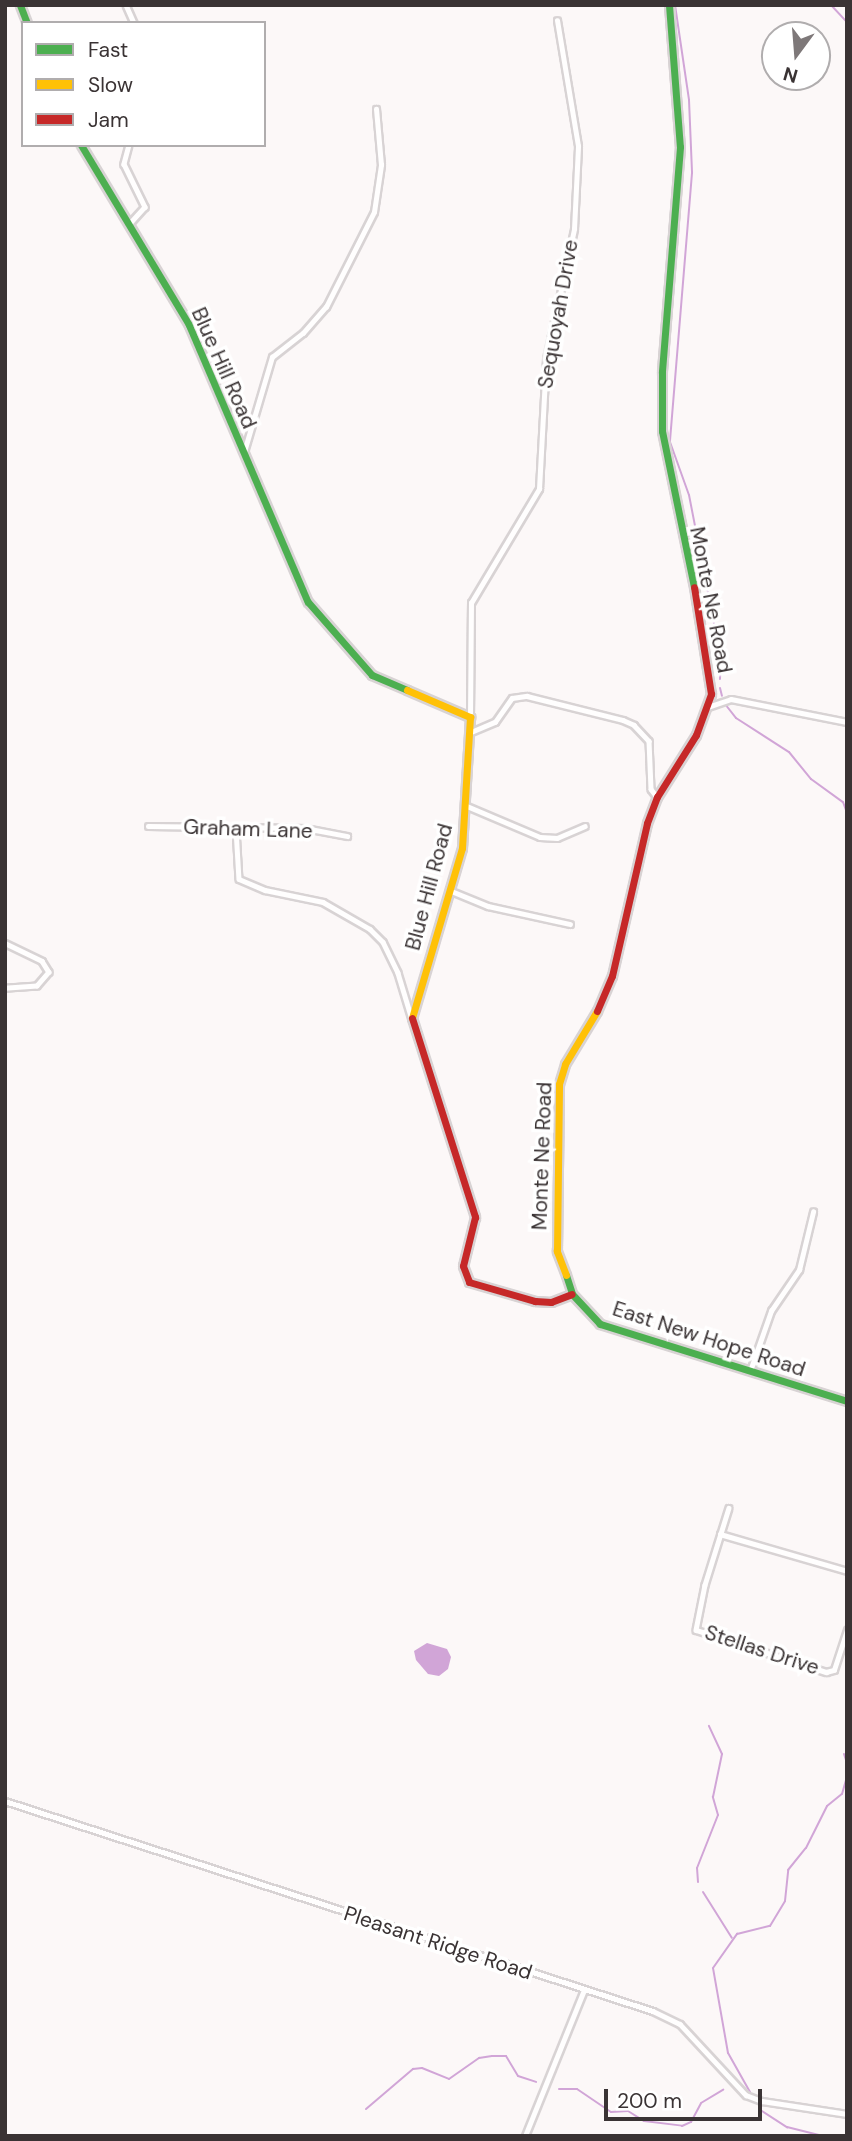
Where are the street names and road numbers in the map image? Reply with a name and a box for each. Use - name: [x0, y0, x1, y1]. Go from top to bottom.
- street label: Sequoyah Drive: [533, 238, 583, 390]
- street label: Blue Hill Road: [186, 303, 262, 433]
- street label: Monte Ne Road: [684, 525, 738, 675]
- street label: Graham Lane: [183, 814, 313, 844]
- street label: Blue Hill Road: [400, 821, 458, 953]
- street label: Monte Ne Road: [527, 1081, 557, 1231]
- street label: East New Hope Road: [609, 1296, 809, 1382]
- street label: Stellas Drive: [702, 1620, 822, 1680]
- street label: Pleasant Ridge Road: [341, 1901, 535, 1985]

